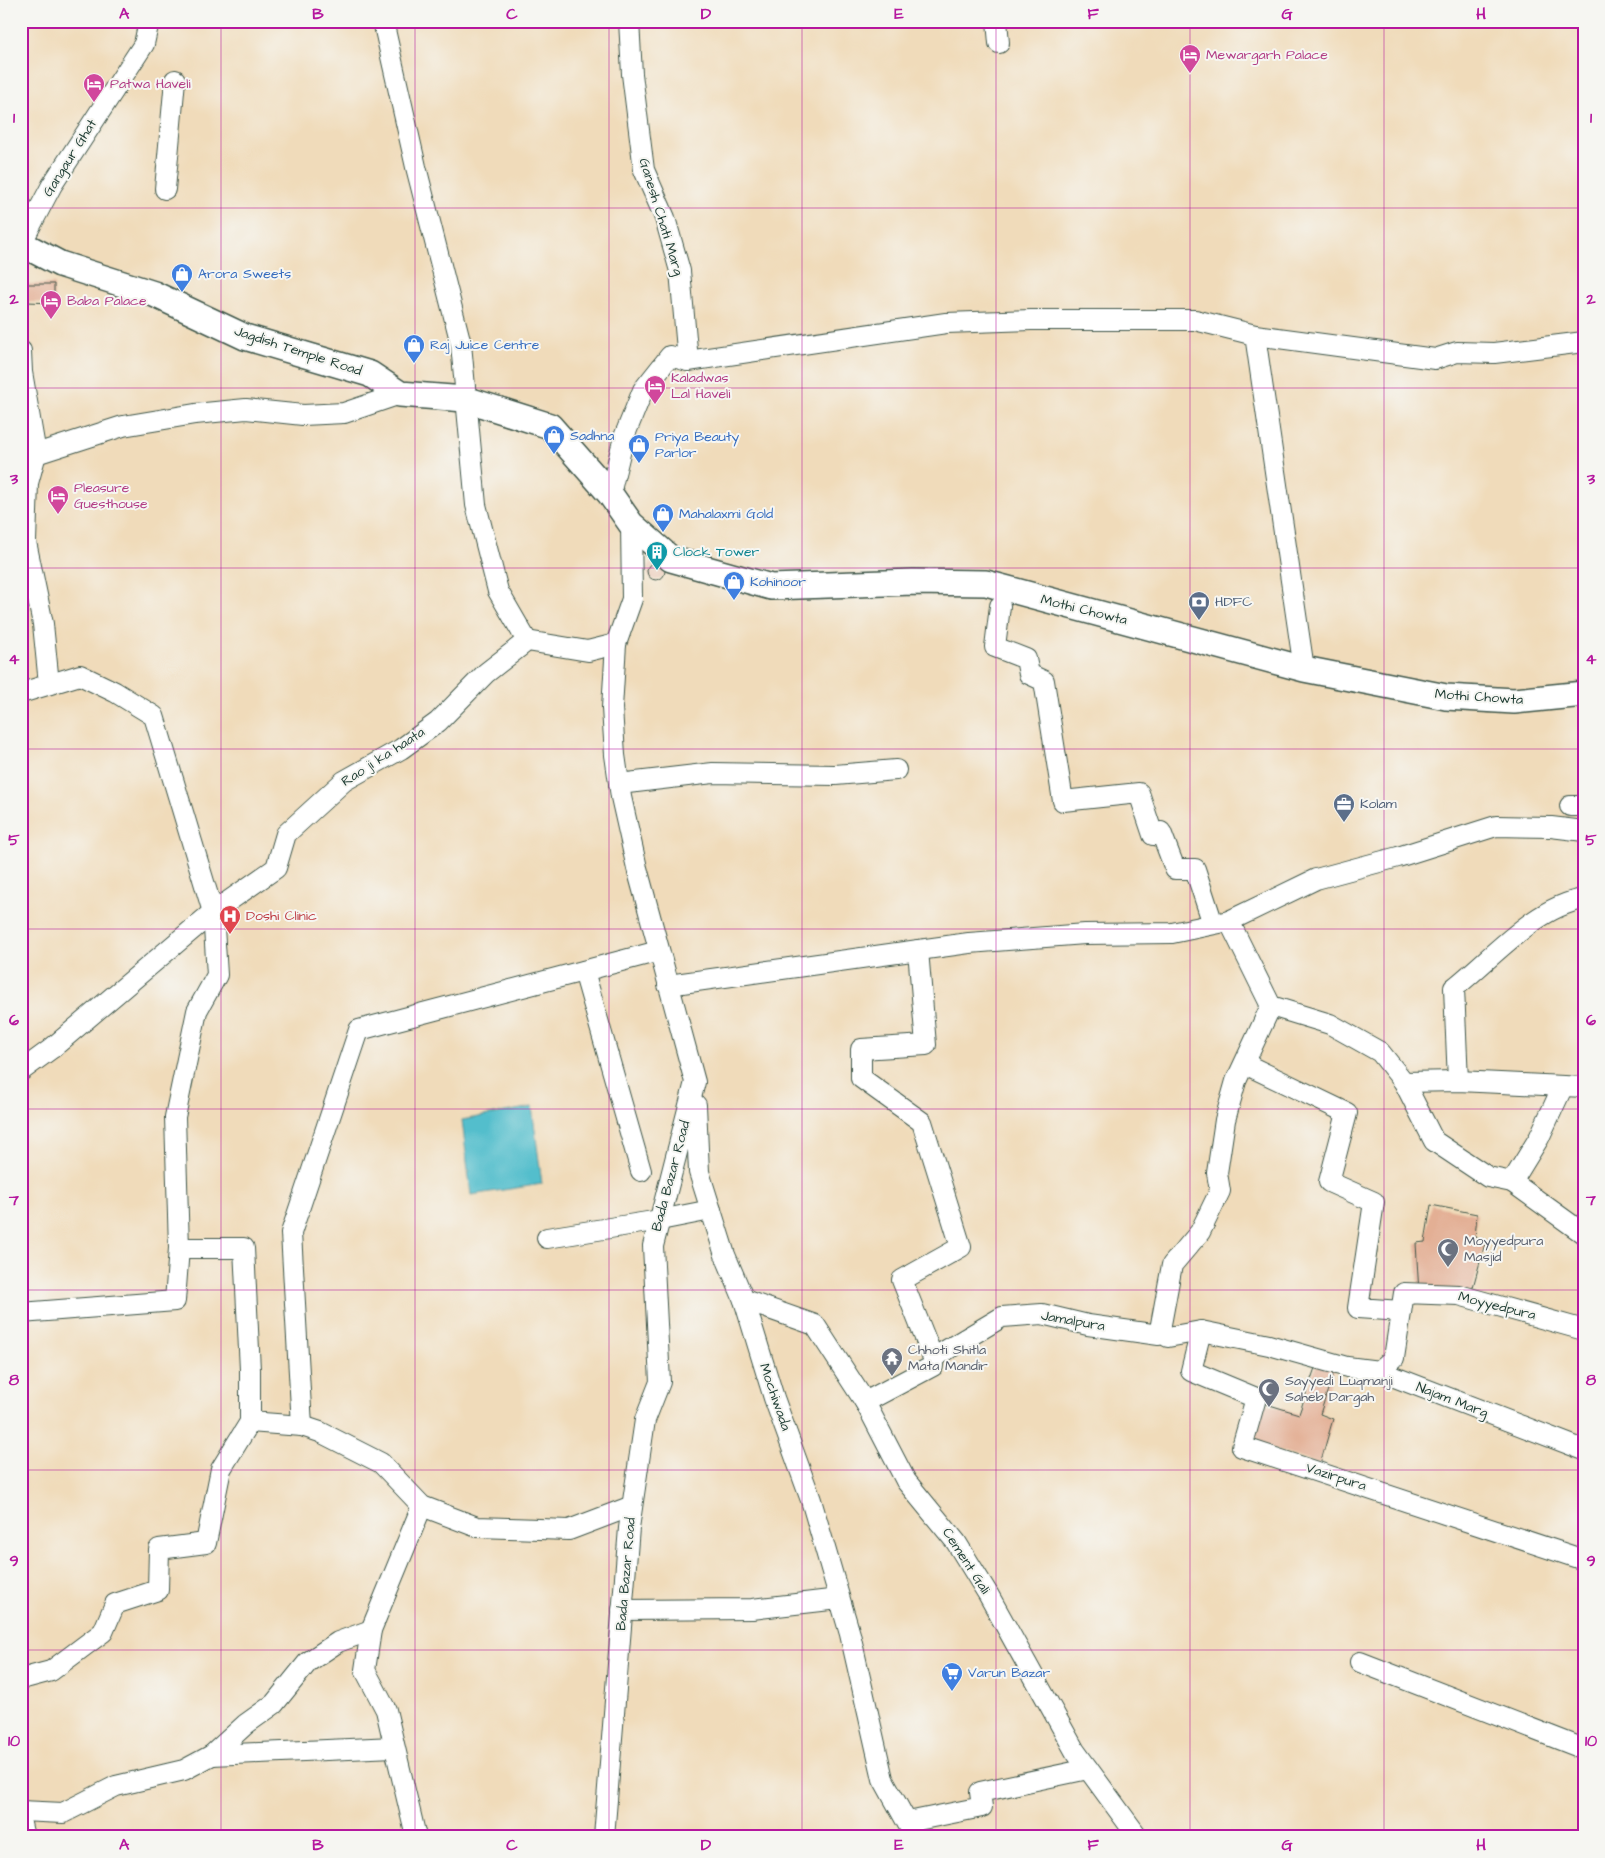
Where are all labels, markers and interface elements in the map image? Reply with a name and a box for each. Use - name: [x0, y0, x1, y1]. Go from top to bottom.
- text: A: [119, 3, 130, 25]
- text: B: [312, 3, 324, 25]
- text: C: [506, 3, 518, 25]
- text: D: [701, 3, 712, 25]
- text: E: [894, 3, 904, 25]
- text: F: [1087, 3, 1099, 25]
- text: G: [1281, 3, 1293, 25]
- text: H: [1476, 3, 1486, 25]
- hotel icon: Mewargarh Palace: [1178, 43, 1202, 74]
- place label: Mewargarh Palace: [1206, 45, 1328, 65]
- hotel icon: Patwa Haveli: [82, 72, 106, 103]
- place label: Patwa Haveli: [110, 74, 191, 94]
- text: 1: [13, 107, 16, 129]
- text: 1: [1590, 107, 1593, 129]
- street label: Gangaur Ghat: [38, 115, 102, 201]
- street label: Ganesh Chati Marg: [634, 156, 688, 278]
- shop icon: Arora Sweets: [170, 262, 194, 293]
- place label: Arora Sweets: [198, 264, 291, 284]
- text: 2: [8, 288, 19, 310]
- text: 2: [1585, 288, 1596, 310]
- hotel icon: Baba Palace: [39, 289, 63, 320]
- place label: Baba Palace: [67, 291, 147, 311]
- street label: Jagdish Temple Road: [232, 321, 364, 381]
- shop icon: Raj Juice Centre: [402, 333, 426, 364]
- place label: Raj Juice Centre: [430, 335, 540, 355]
- place label: Kaladwas Lal Haveli: [671, 368, 730, 404]
- hotel icon: Kaladwas Lal Haveli: [643, 374, 667, 405]
- shop icon: Sadhna: [542, 424, 566, 455]
- place label: Sadhna: [570, 426, 614, 446]
- place label: Priya Beauty Parlor: [655, 427, 740, 463]
- shop icon: Priya Beauty Parlor: [627, 433, 651, 464]
- text: 3: [9, 468, 19, 490]
- text: 3: [1586, 468, 1596, 490]
- place label: Pleasure Guesthouse: [74, 478, 148, 514]
- hotel icon: Pleasure Guesthouse: [46, 484, 70, 515]
- shop icon: Mahalaxmi Gold: [651, 502, 675, 533]
- place label: Mahalaxmi Gold: [679, 504, 773, 524]
- building icon: Clock Tower: [645, 540, 669, 571]
- place label: Clock Tower: [673, 542, 760, 562]
- shop icon: Kohinoor: [722, 570, 746, 601]
- place label: Kohinoor: [750, 572, 806, 592]
- street label: Mothi Chowta: [1039, 590, 1129, 630]
- bank icon: HDFC: [1187, 590, 1211, 621]
- place label: HDFC: [1215, 592, 1252, 612]
- text: 4: [9, 648, 20, 670]
- text: 4: [1586, 648, 1597, 670]
- street label: Mothi Chowta: [1434, 684, 1524, 710]
- street label: Rao ji ka haata: [337, 722, 429, 792]
- office icon: Kolam: [1332, 792, 1356, 823]
- place label: Kolam: [1360, 794, 1397, 814]
- text: 5: [8, 829, 20, 851]
- text: 5: [1585, 829, 1597, 851]
- hospital icon: Doshi Clinic: [218, 904, 242, 935]
- place label: Doshi Clinic: [246, 906, 317, 926]
- text: 6: [9, 1009, 19, 1031]
- text: 6: [1586, 1009, 1596, 1031]
- street label: Bada Bazar Road: [647, 1119, 695, 1233]
- text: 7: [8, 1189, 19, 1211]
- text: 7: [1585, 1189, 1596, 1211]
- place label: Moyyedpura Masjid: [1464, 1231, 1543, 1267]
- mosque icon: Moyyedpura Masjid: [1436, 1237, 1460, 1268]
- street label: Moyyedpura: [1456, 1287, 1538, 1325]
- street label: Jamalpura: [1039, 1306, 1107, 1336]
- place label: Chhoti Shitla Mata Mandir: [908, 1340, 988, 1376]
- temple icon: Chhoti Shitla Mata Mandir: [880, 1346, 904, 1377]
- street label: Mochiwada: [754, 1361, 796, 1433]
- text: 8: [9, 1369, 20, 1391]
- text: 8: [1586, 1369, 1597, 1391]
- place label: Sayyedi Luqmanji Saheb Dargah: [1285, 1371, 1393, 1407]
- mosque icon: Sayyedi Luqmanji Saheb Dargah: [1257, 1377, 1281, 1408]
- street label: Najam Marg: [1413, 1377, 1491, 1423]
- street label: Vazirpura: [1303, 1458, 1369, 1496]
- street label: Bada Bazar Road: [611, 1517, 641, 1631]
- street label: Cement Gali: [937, 1524, 995, 1598]
- text: 9: [9, 1550, 19, 1572]
- text: 9: [1586, 1550, 1596, 1572]
- supermarket icon: Varun Bazar: [940, 1661, 964, 1692]
- place label: Varun Bazar: [968, 1663, 1050, 1683]
- text: 10: [8, 1730, 20, 1752]
- text: 10: [1585, 1730, 1597, 1752]
- text: A: [119, 1834, 130, 1856]
- text: B: [312, 1834, 324, 1856]
- text: C: [506, 1834, 518, 1856]
- text: D: [701, 1834, 712, 1856]
- text: E: [894, 1834, 904, 1856]
- text: F: [1087, 1834, 1099, 1856]
- text: G: [1281, 1834, 1293, 1856]
- text: H: [1476, 1834, 1486, 1856]

